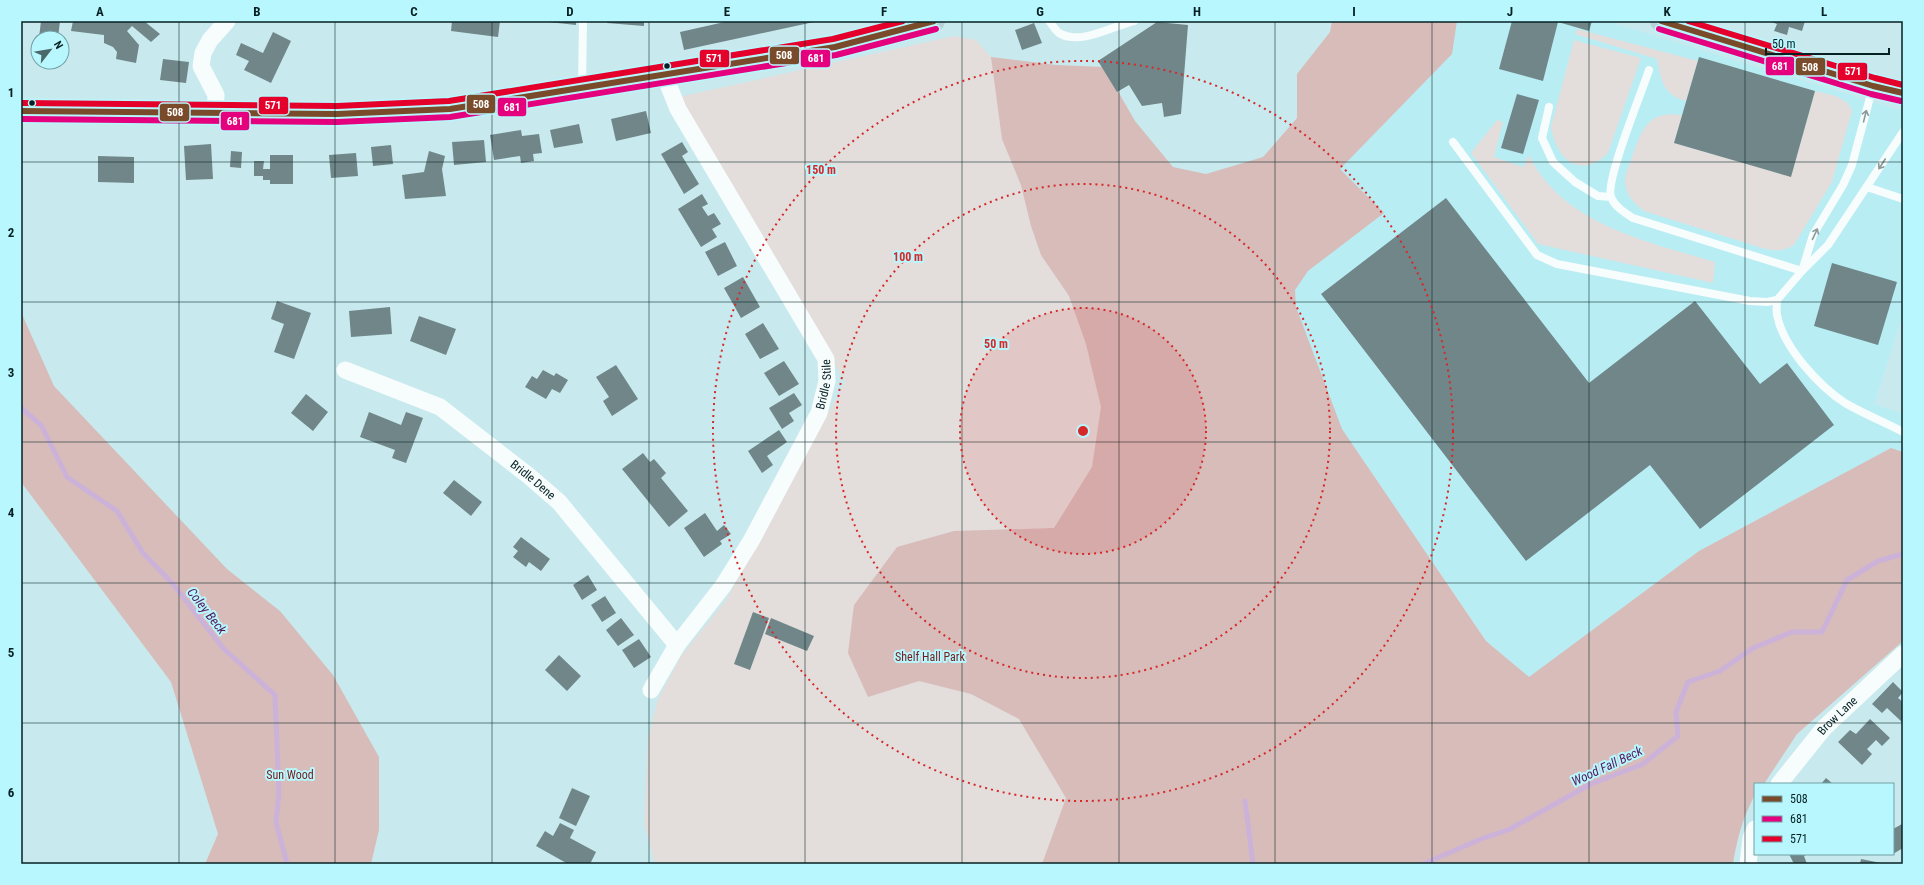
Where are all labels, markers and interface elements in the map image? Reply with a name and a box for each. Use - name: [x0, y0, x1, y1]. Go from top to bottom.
- text: A: [96, 4, 104, 19]
- text: B: [253, 4, 261, 19]
- text: C: [410, 4, 418, 19]
- text: D: [566, 4, 574, 19]
- text: E: [724, 4, 731, 19]
- text: F: [881, 4, 887, 19]
- text: G: [1036, 4, 1044, 19]
- text: H: [1193, 4, 1201, 19]
- text: I: [1352, 4, 1356, 19]
- text: J: [1507, 4, 1513, 19]
- text: K: [1663, 4, 1671, 19]
- text: L: [1821, 4, 1827, 19]
- north arrow: [30, 30, 70, 70]
- scale bar: [1766, 30, 1889, 56]
- text: 50 m: [1772, 37, 1796, 51]
- text: N: [51, 39, 66, 52]
- line badge: 508: [769, 46, 800, 65]
- line badge: 571: [699, 49, 730, 68]
- text: 508: [776, 49, 793, 62]
- line badge: 681: [800, 49, 831, 68]
- text: 571: [706, 52, 722, 65]
- text: 681: [808, 52, 824, 65]
- line badge: 681: [1765, 56, 1795, 76]
- line badge: 508: [1795, 57, 1826, 76]
- text: 681: [1772, 60, 1788, 73]
- unlabelled marker: [662, 61, 672, 71]
- text: 508: [1802, 61, 1819, 74]
- line badge: 571: [1837, 62, 1868, 81]
- text: 571: [1845, 65, 1861, 78]
- text: 1: [8, 85, 14, 100]
- line badge: 508: [466, 94, 496, 114]
- line badge: 571: [258, 96, 289, 115]
- line badge: 681: [497, 97, 527, 117]
- unlabelled marker: [27, 98, 37, 108]
- text: 508: [473, 98, 490, 111]
- text: 571: [265, 99, 281, 112]
- text: 681: [504, 101, 520, 114]
- line badge: 508: [159, 103, 190, 122]
- text: 508: [167, 106, 184, 119]
- one-way arrow: [1862, 109, 1869, 122]
- line badge: 681: [220, 111, 250, 131]
- text: 681: [227, 115, 243, 128]
- one-way arrow: [1878, 159, 1886, 170]
- text: 150 m: [806, 163, 836, 177]
- text: 2: [8, 225, 15, 240]
- one-way arrow: [1812, 229, 1819, 241]
- text: 100 m: [893, 250, 923, 264]
- text: 50 m: [984, 337, 1008, 351]
- street label: Bridle Stile: [813, 359, 834, 411]
- text: 3: [8, 365, 14, 380]
- centre of rings: [1076, 424, 1090, 438]
- street label: Bridle Dene: [508, 457, 558, 503]
- text: 4: [8, 505, 15, 520]
- water label: Coley Beck: [184, 585, 230, 637]
- text: 5: [8, 645, 15, 660]
- park label: Shelf Hall Park: [895, 650, 965, 664]
- street label: Brow Lane: [1814, 693, 1860, 738]
- water label: Wood Fall Beck: [1569, 743, 1645, 789]
- park label: Sun Wood: [266, 768, 314, 782]
- legend: [1754, 783, 1894, 855]
- text: 6: [8, 785, 15, 800]
- text: 508: [1790, 792, 1808, 806]
- text: 681: [1790, 812, 1808, 826]
- text: 571: [1790, 832, 1808, 846]

